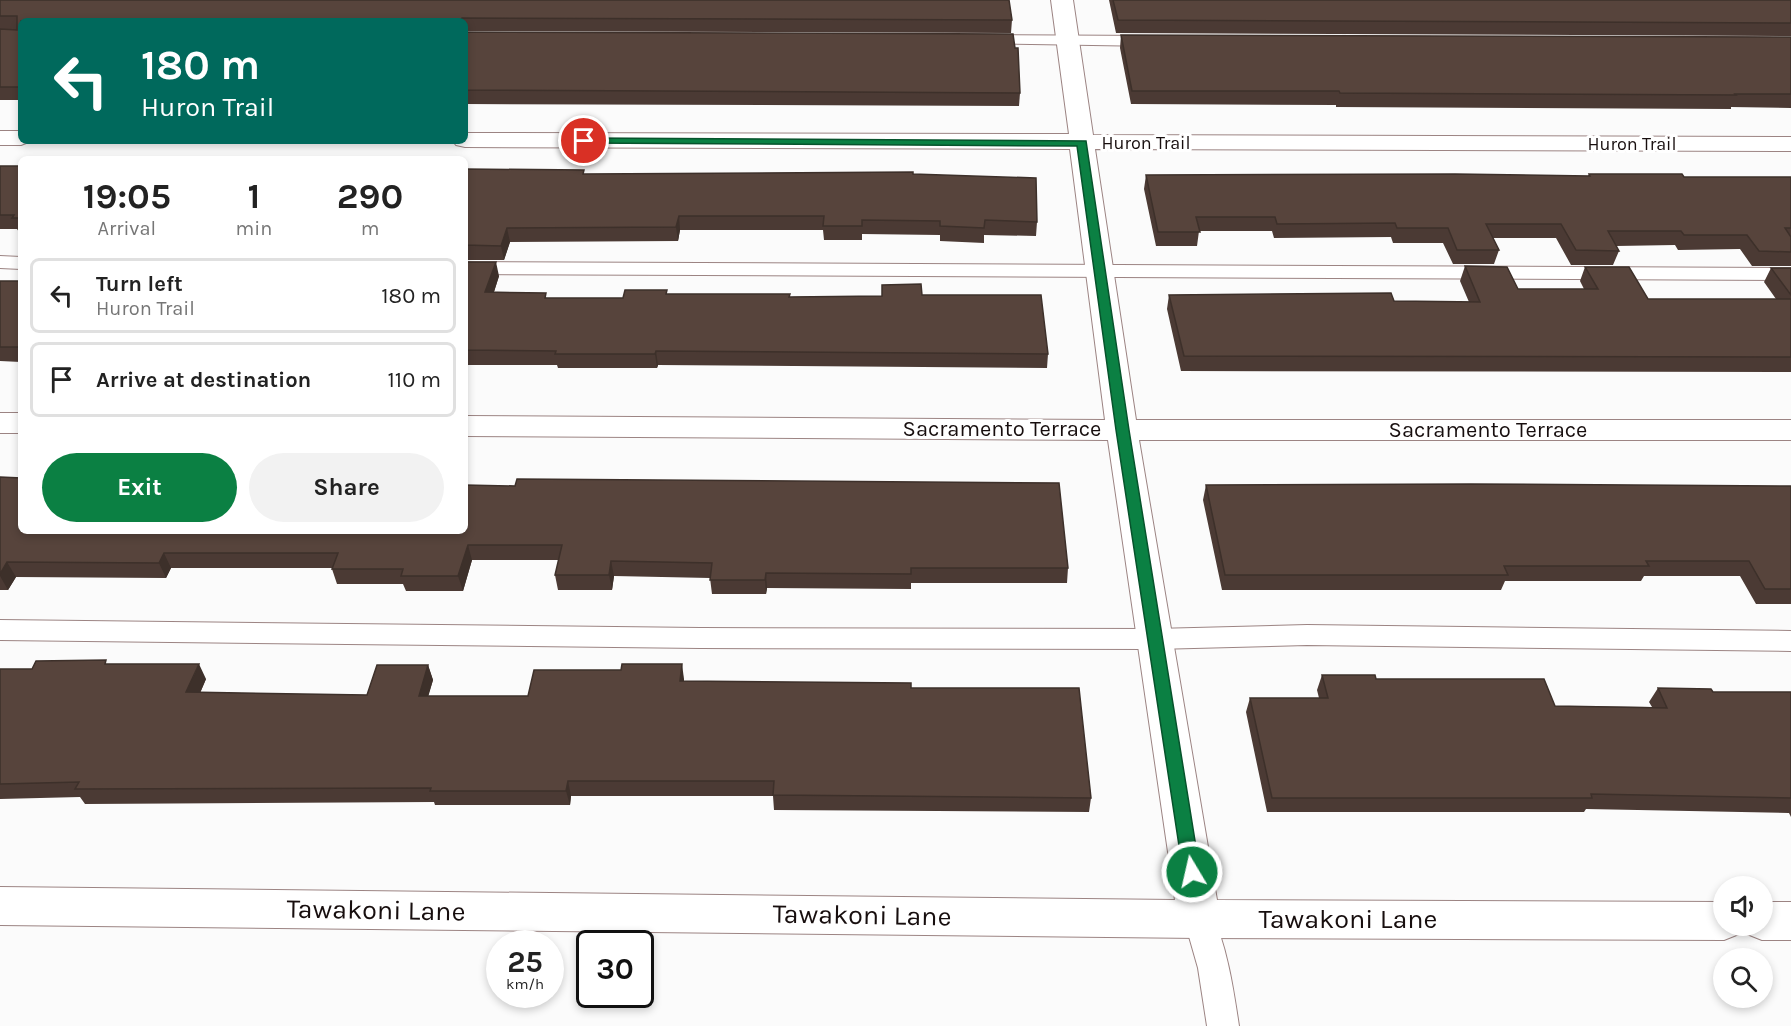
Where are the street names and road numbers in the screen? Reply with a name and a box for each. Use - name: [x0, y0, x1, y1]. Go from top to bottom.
- street label: Huron Trail: [1102, 132, 1190, 154]
- street label: Huron Trail: [1588, 133, 1676, 155]
- street label: Sacramento Terrace: [903, 416, 1101, 442]
- street label: Sacramento Terrace: [1389, 417, 1587, 443]
- street label: Tawakoni Lane: [286, 892, 466, 928]
- street label: Tawakoni Lane: [772, 897, 952, 933]
- street label: Tawakoni Lane: [1259, 903, 1437, 935]

